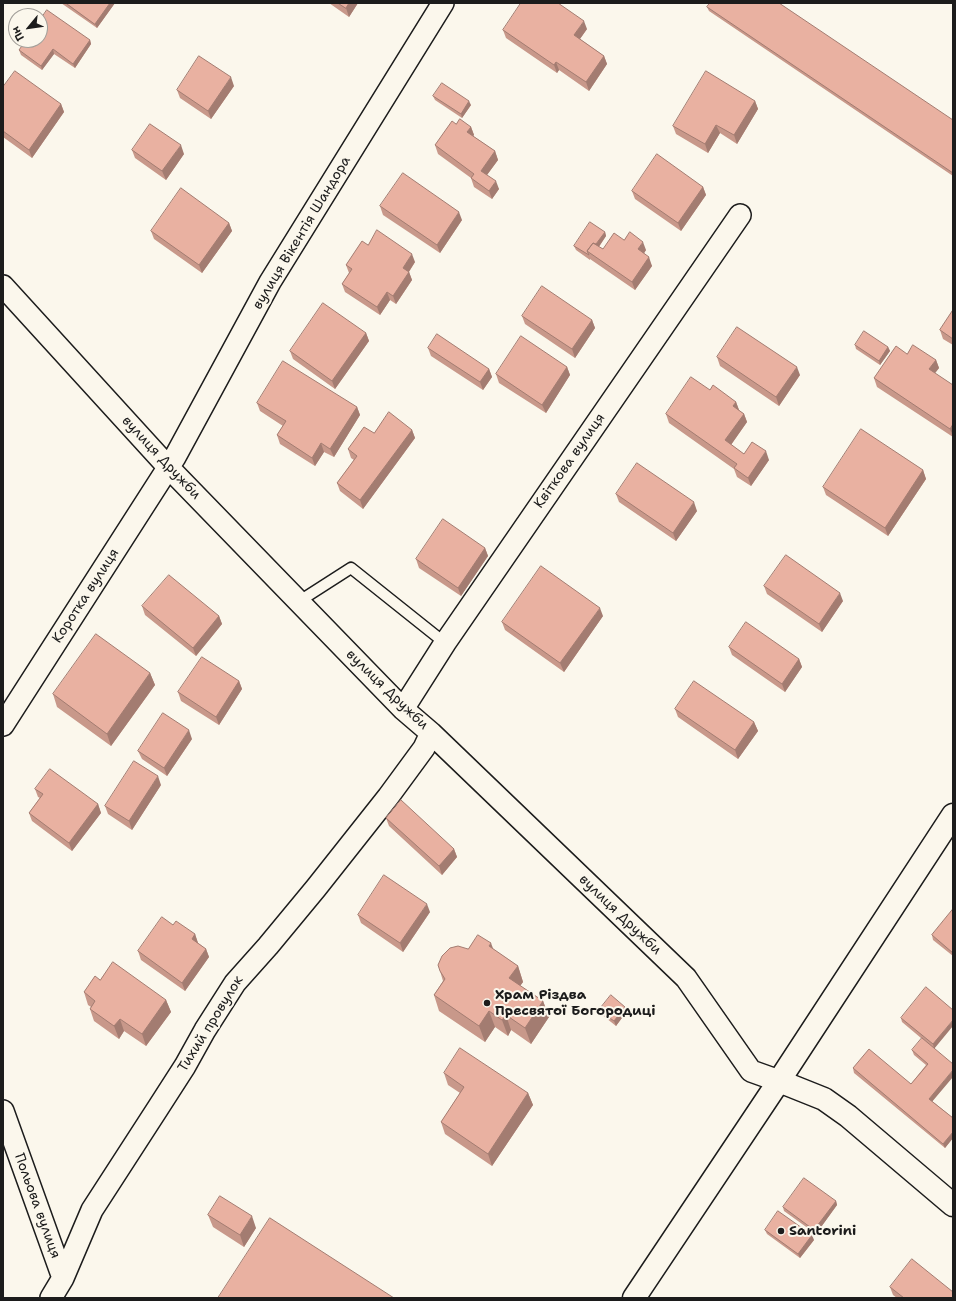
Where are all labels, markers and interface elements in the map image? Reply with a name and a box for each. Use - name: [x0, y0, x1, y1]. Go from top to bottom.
- north arrow: [8, 8, 48, 48]
- text: Пн: [8, 24, 28, 44]
- street label: вулиця Вікентія Шандора: [250, 153, 354, 313]
- street label: Квіткова вулиця: [531, 410, 609, 512]
- street label: вулиця Дружби: [118, 413, 204, 503]
- street label: Коротка вулиця: [49, 546, 123, 646]
- street label: вулиця Дружби: [342, 646, 432, 734]
- street label: вулиця Дружби: [575, 871, 665, 959]
- street label: Тихий провулок: [175, 973, 247, 1075]
- place label: Храм Різдва Пресвятої Богородиці: [495, 987, 656, 1020]
- marker: Храм Різдва Пресвятої Богородиці: [482, 998, 492, 1008]
- street label: Польова вулиця: [10, 1151, 64, 1261]
- place label: Santorini: [789, 1223, 856, 1239]
- marker: Santorini: [776, 1226, 786, 1236]

